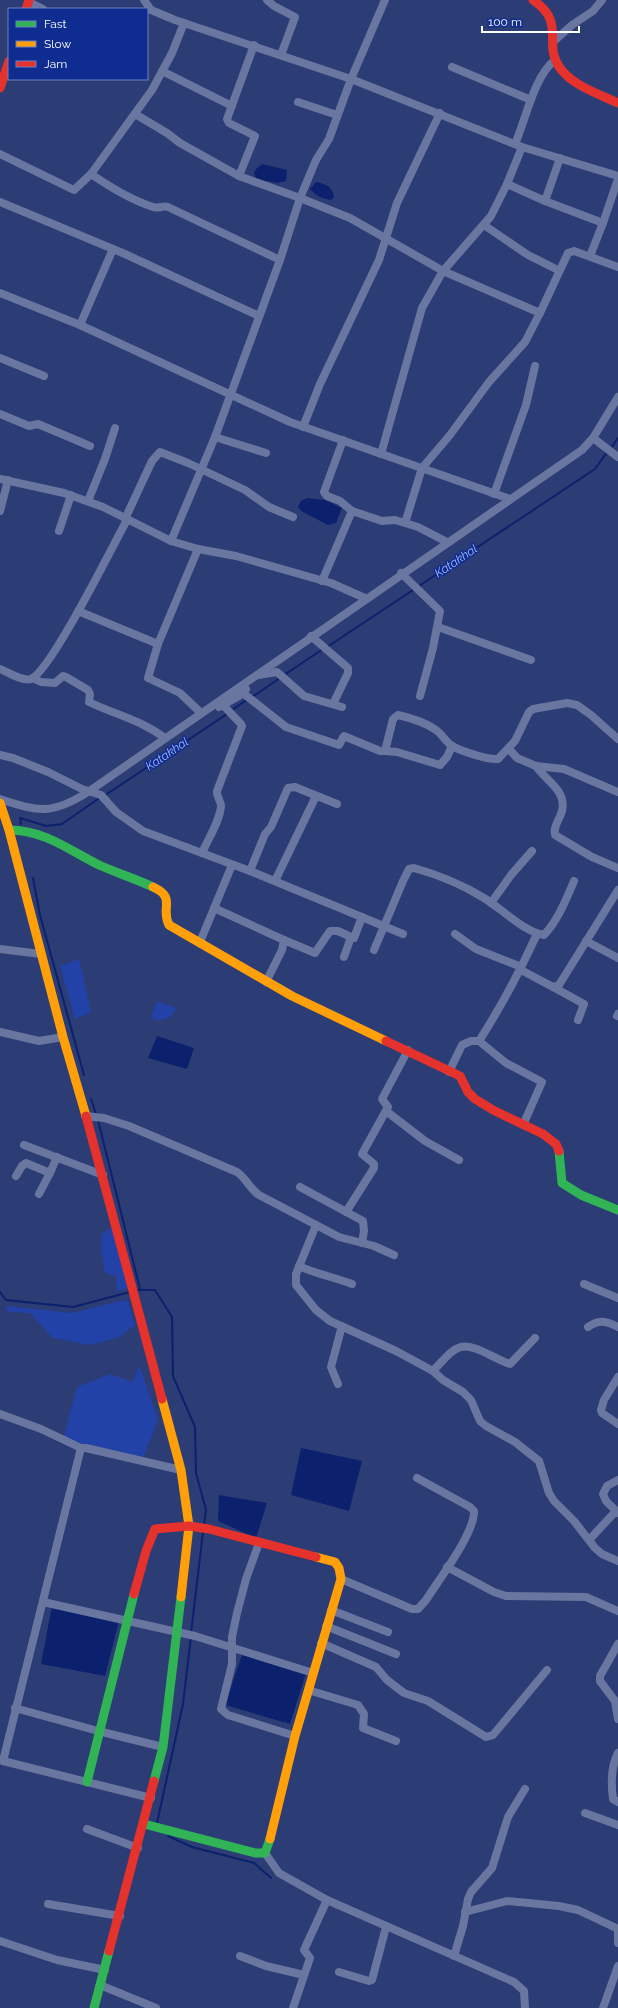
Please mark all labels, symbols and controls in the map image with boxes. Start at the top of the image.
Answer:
legend [8,8,148,80]
scale bar [482,8,579,34]
text: 100 m [488,15,522,29]
text: Fast [44,17,67,31]
text: Slow [44,37,71,51]
text: Jam [44,57,67,71]
water label: Katakhal [432,542,480,580]
water label: Katakhal [143,735,191,773]

